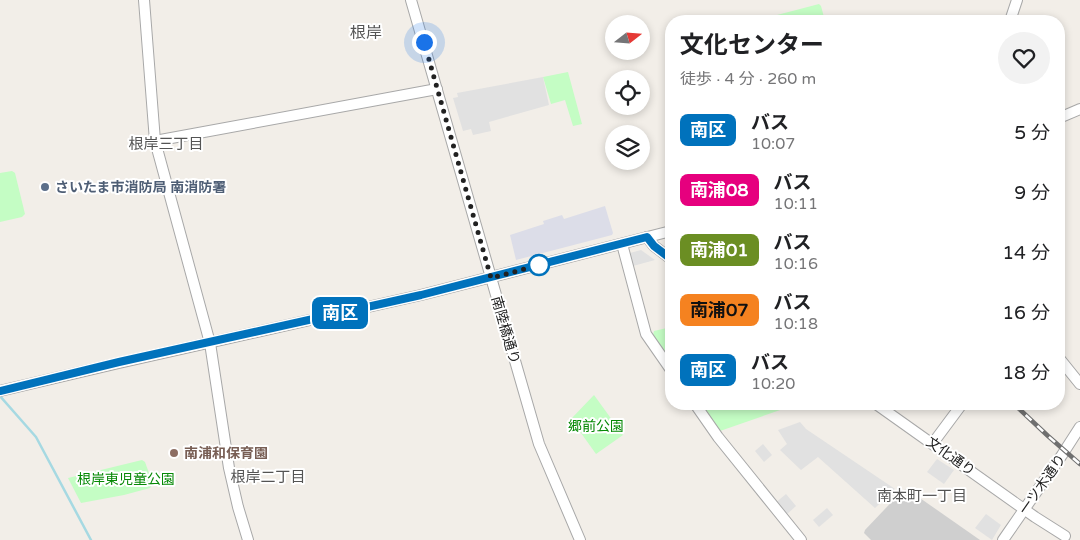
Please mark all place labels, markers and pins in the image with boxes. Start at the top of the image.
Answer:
place label: さいたま市消防局 南消防署 [55,179,226,196]
marker: さいたま市消防局 南消防署 [39,181,51,193]
unlabelled marker [528,254,550,276]
place label: 南浦和保育園 [184,445,268,462]
marker: 南浦和保育園 [168,447,180,459]

